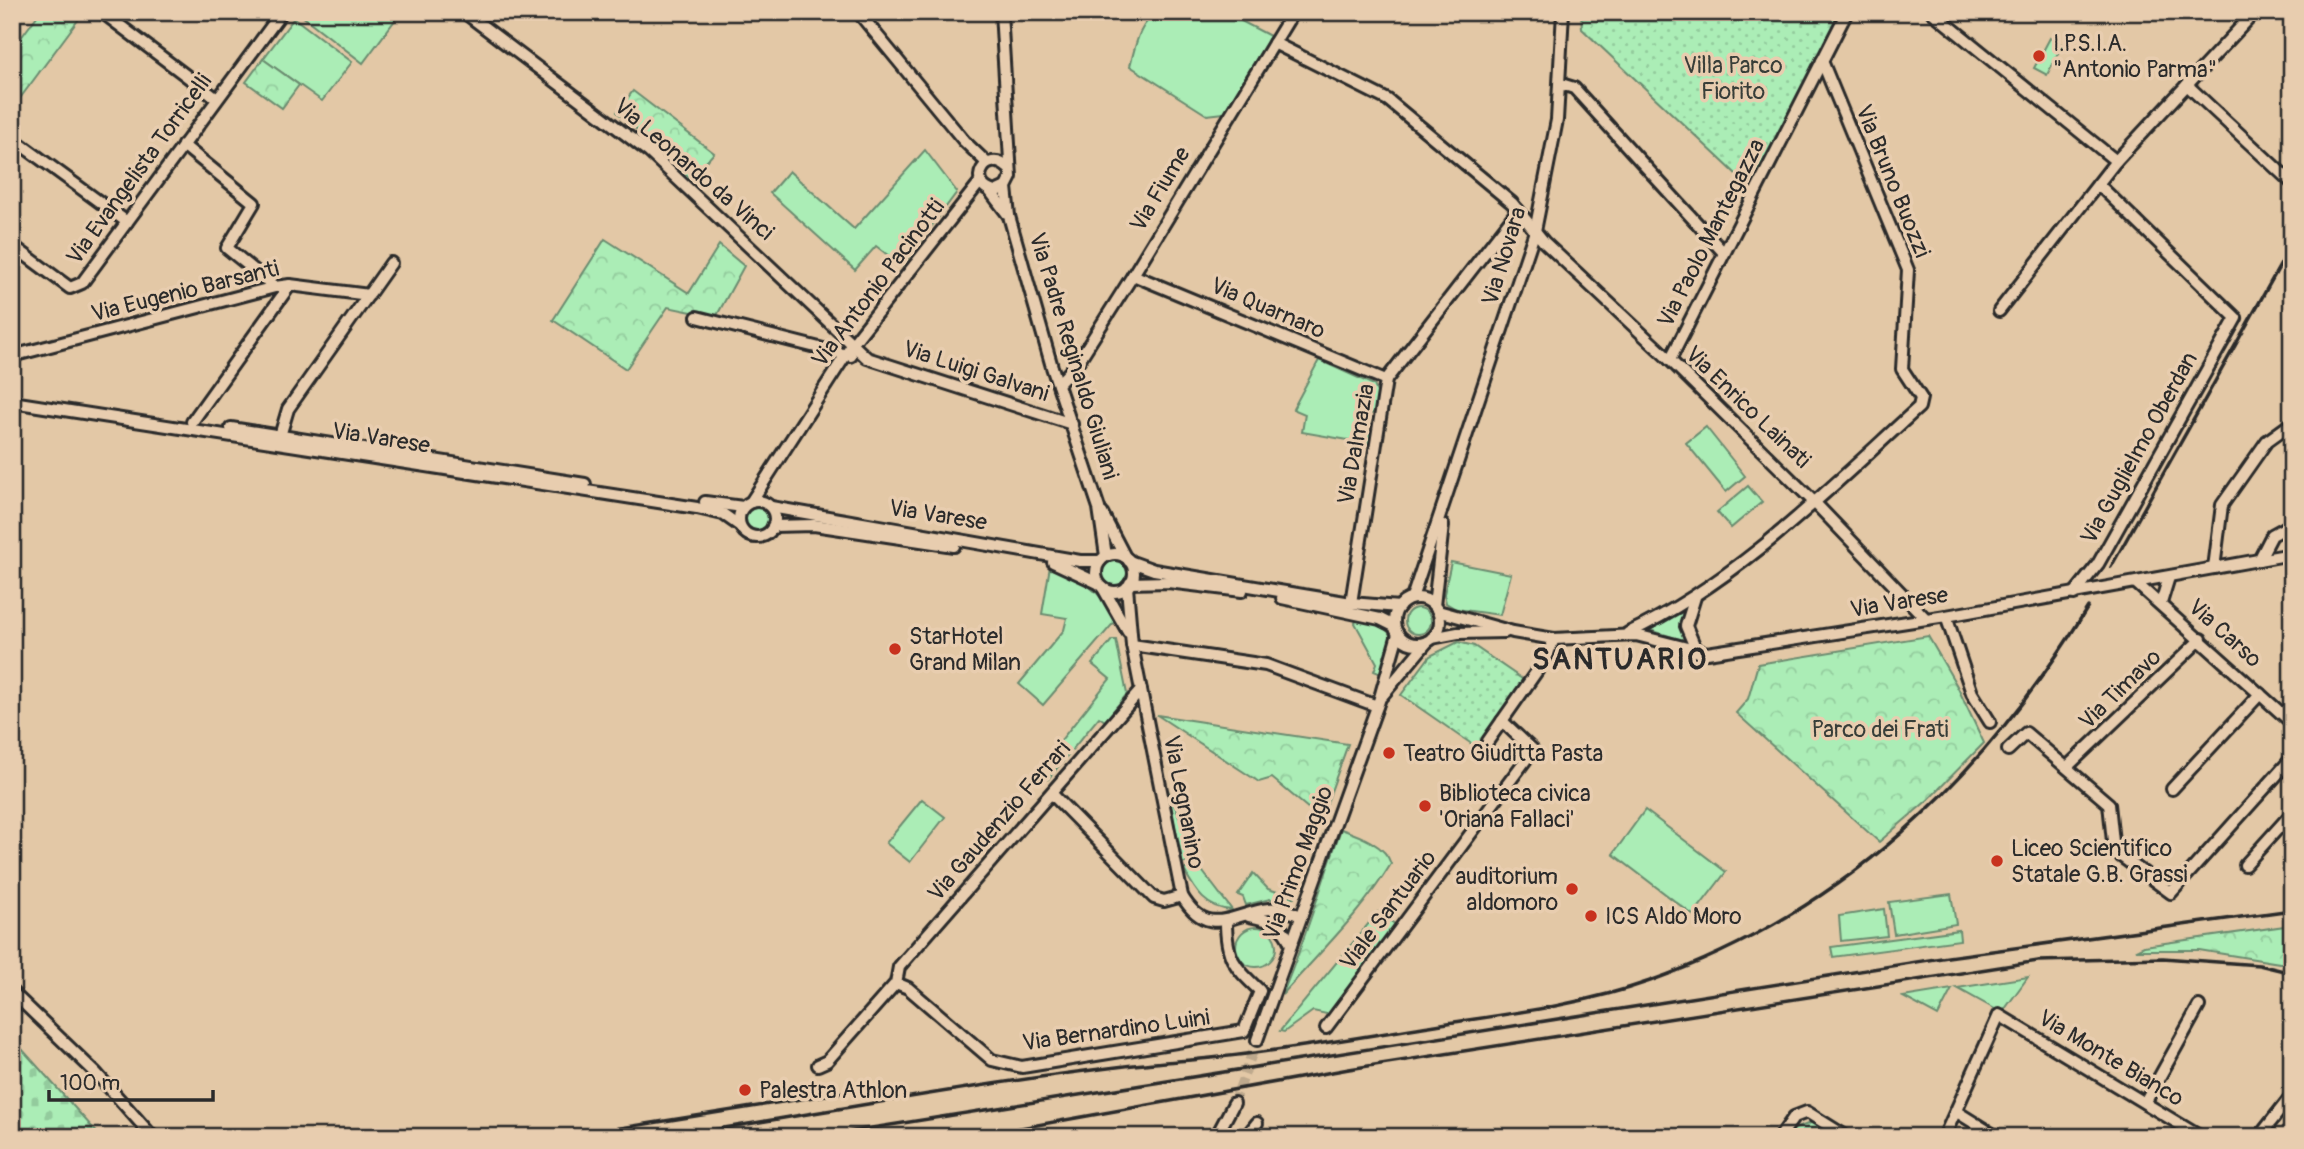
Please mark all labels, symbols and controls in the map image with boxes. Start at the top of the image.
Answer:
place label: I.P.S.I.A. "Antonio Parma" [2053,29,2217,84]
marker: I.P.S.I.A. "Antonio Parma" [2031,48,2047,64]
park label: Villa Parco Fiorito [1683,51,1783,106]
street label: Via Evangelista Torricelli [60,68,218,270]
street label: Via Leonardo da Vinci [608,91,780,247]
street label: Via Bruno Buozzi [1849,100,1937,262]
street label: Via Paolo Mantegazza [1651,134,1771,332]
street label: Via Fiume [1123,141,1197,237]
street label: Via Antonio Pacinotti [805,193,951,373]
street label: Via Novara [1475,203,1533,309]
street label: Via Padre Reginaldo Giuliani [1023,229,1125,483]
street label: Via Eugenio Barsanti [88,254,282,328]
street label: Via Quarnaro [1206,271,1330,345]
street label: Via Luigi Galvani [899,334,1053,408]
street label: Via Enrico Lainati [1679,340,1817,474]
street label: Via Guglielmo Oberdan [2074,347,2204,549]
street label: Via Dalmazia [1331,381,1381,507]
street label: Via Varese [330,416,433,460]
street label: Via Varese [887,493,990,537]
street label: Via Varese [1848,580,1951,624]
street label: Via Carso [2182,592,2268,674]
place label: StarHotel Grand Milan [909,622,1021,677]
marker: StarHotel Grand Milan [887,641,903,657]
district label: SANTUARIO [1532,641,1708,678]
street label: Via Timavo [2073,643,2167,735]
park label: Parco dei Frati [1811,715,1949,744]
street label: Via Legnanino [1157,733,1211,871]
street label: Via Gaudenzio Ferrari [921,735,1077,907]
place label: Teatro Giuditta Pasta [1403,739,1603,768]
marker: Teatro Giuditta Pasta [1381,745,1397,761]
place label: Biblioteca civica 'Oriana Fallaci' [1439,779,1591,834]
street label: Via Primo Maggio [1257,782,1339,944]
marker: Biblioteca civica 'Oriana Fallaci' [1417,798,1433,814]
place label: Liceo Scientifico Statale G.B. Grassi [2011,834,2188,889]
street label: Viale Santuario [1333,844,1443,976]
marker: Liceo Scientifico Statale G.B. Grassi [1989,853,2005,869]
place label: auditorium aldomoro [1456,862,1558,917]
marker: auditorium aldomoro [1564,881,1580,897]
place label: ICS Aldo Moro [1605,902,1742,931]
marker: ICS Aldo Moro [1583,908,1599,924]
street label: Via Bernardino Luini [1020,1002,1212,1058]
street label: Via Monte Bianco [2033,1003,2189,1113]
scale bar [49,1058,214,1102]
text: 100 m [60,1070,120,1097]
place label: Palestra Athlon [759,1076,907,1105]
marker: Palestra Athlon [737,1082,753,1098]

